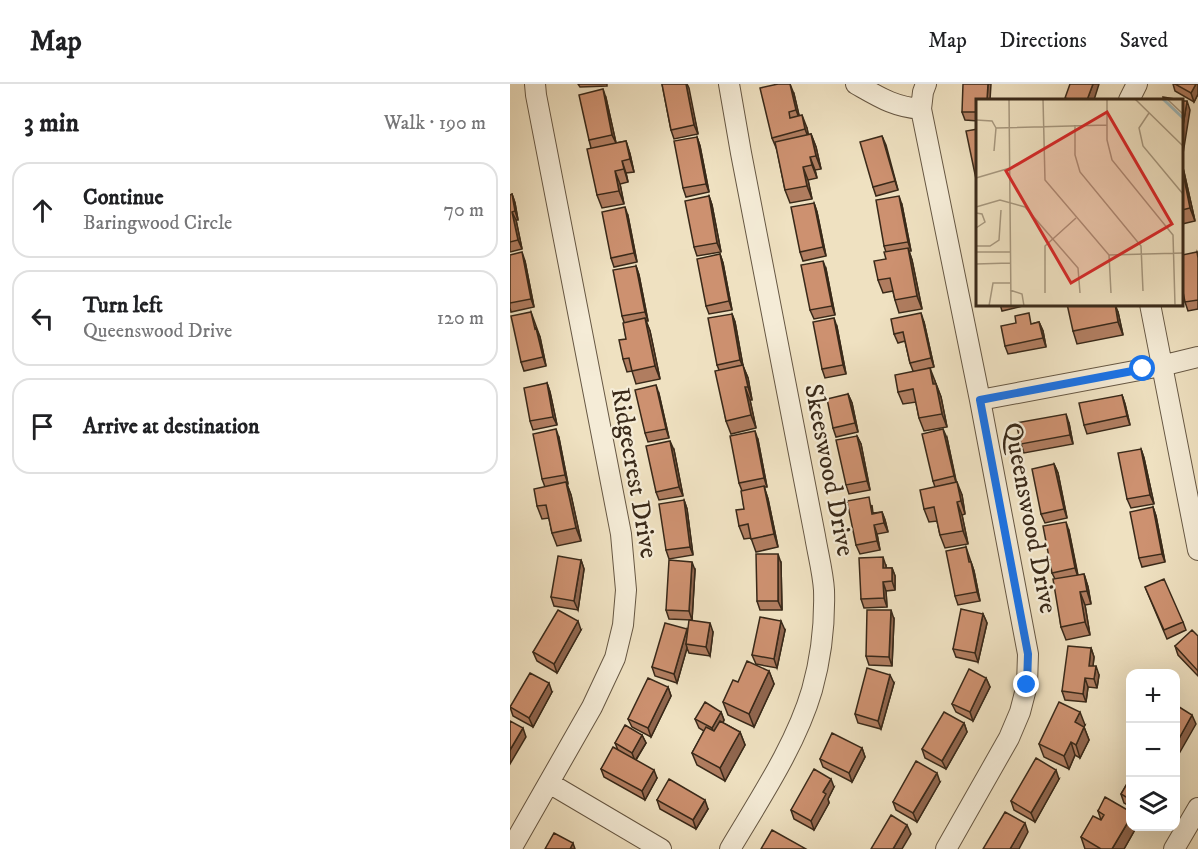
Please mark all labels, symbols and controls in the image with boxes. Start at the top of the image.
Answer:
text: Map [30,24,82,59]
text: Map [928,28,967,54]
text: Directions [1000,28,1087,54]
text: Saved [1120,28,1168,54]
inset map [976,99,1183,306]
text: 3 min [24,107,79,140]
text: Walk · 190 m [384,111,486,136]
text: Continue [83,184,164,211]
icon: ahead [26,194,59,227]
text: 70 m [443,198,484,223]
text: Baringwood Circle [83,211,232,236]
text: Turn left [83,292,163,319]
icon: left [26,302,59,335]
text: 120 m [437,306,484,331]
text: Queenswood Drive [83,319,232,344]
route start [1129,355,1155,381]
street label: Skeeswood Drive [796,381,862,559]
street label: Ridgecrest Drive [603,385,665,561]
icon: arrive [26,410,59,443]
text: Arrive at destination [83,413,260,440]
street label: Queenswood Drive [995,420,1065,616]
map controls [1126,669,1180,831]
button: + [1126,669,1180,723]
route end [1013,671,1039,697]
button: − [1126,723,1180,777]
button: layers [1126,777,1180,831]

